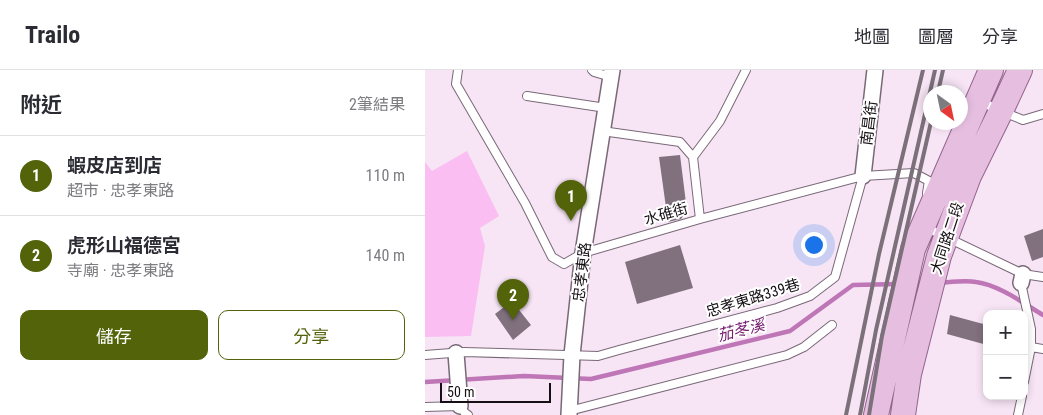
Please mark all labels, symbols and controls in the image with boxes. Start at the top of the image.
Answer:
text: Trailo [25,21,80,49]
text: 地圖 [854,26,890,47]
text: 圖層 [918,26,954,47]
text: 分享 [982,26,1018,47]
north arrow [923,85,968,130]
text: 附近 [20,93,62,117]
text: 2筆結果 [349,95,405,114]
street label: 南昌街 [857,100,881,146]
text: 蝦皮店到店 [67,154,162,177]
text: 1 [32,166,40,185]
text: 110 m [366,166,405,185]
pin: 1 [555,180,587,221]
text: 超市 · 忠孝東路 [67,181,174,200]
street label: 水碓街 [642,199,690,229]
street label: 大同路二段 [927,200,967,276]
your location [801,232,827,258]
text: 虎形山福德宮 [67,234,181,257]
street label: 忠孝東路 [569,241,595,303]
text: 2 [32,246,40,265]
text: 140 m [366,246,405,265]
text: 寺廟 · 忠孝東路 [67,261,174,280]
street label: 忠孝東路339巷 [704,275,802,321]
pin: 2 [497,279,529,320]
button: 儲存 [20,310,208,360]
button: 分享 [218,310,405,360]
map controls [983,310,1028,400]
button: + [983,310,1028,355]
water label: 茄苳溪 [715,314,769,345]
button: − [983,355,1028,400]
scale bar [440,380,551,403]
text: 50 m [447,384,475,400]

